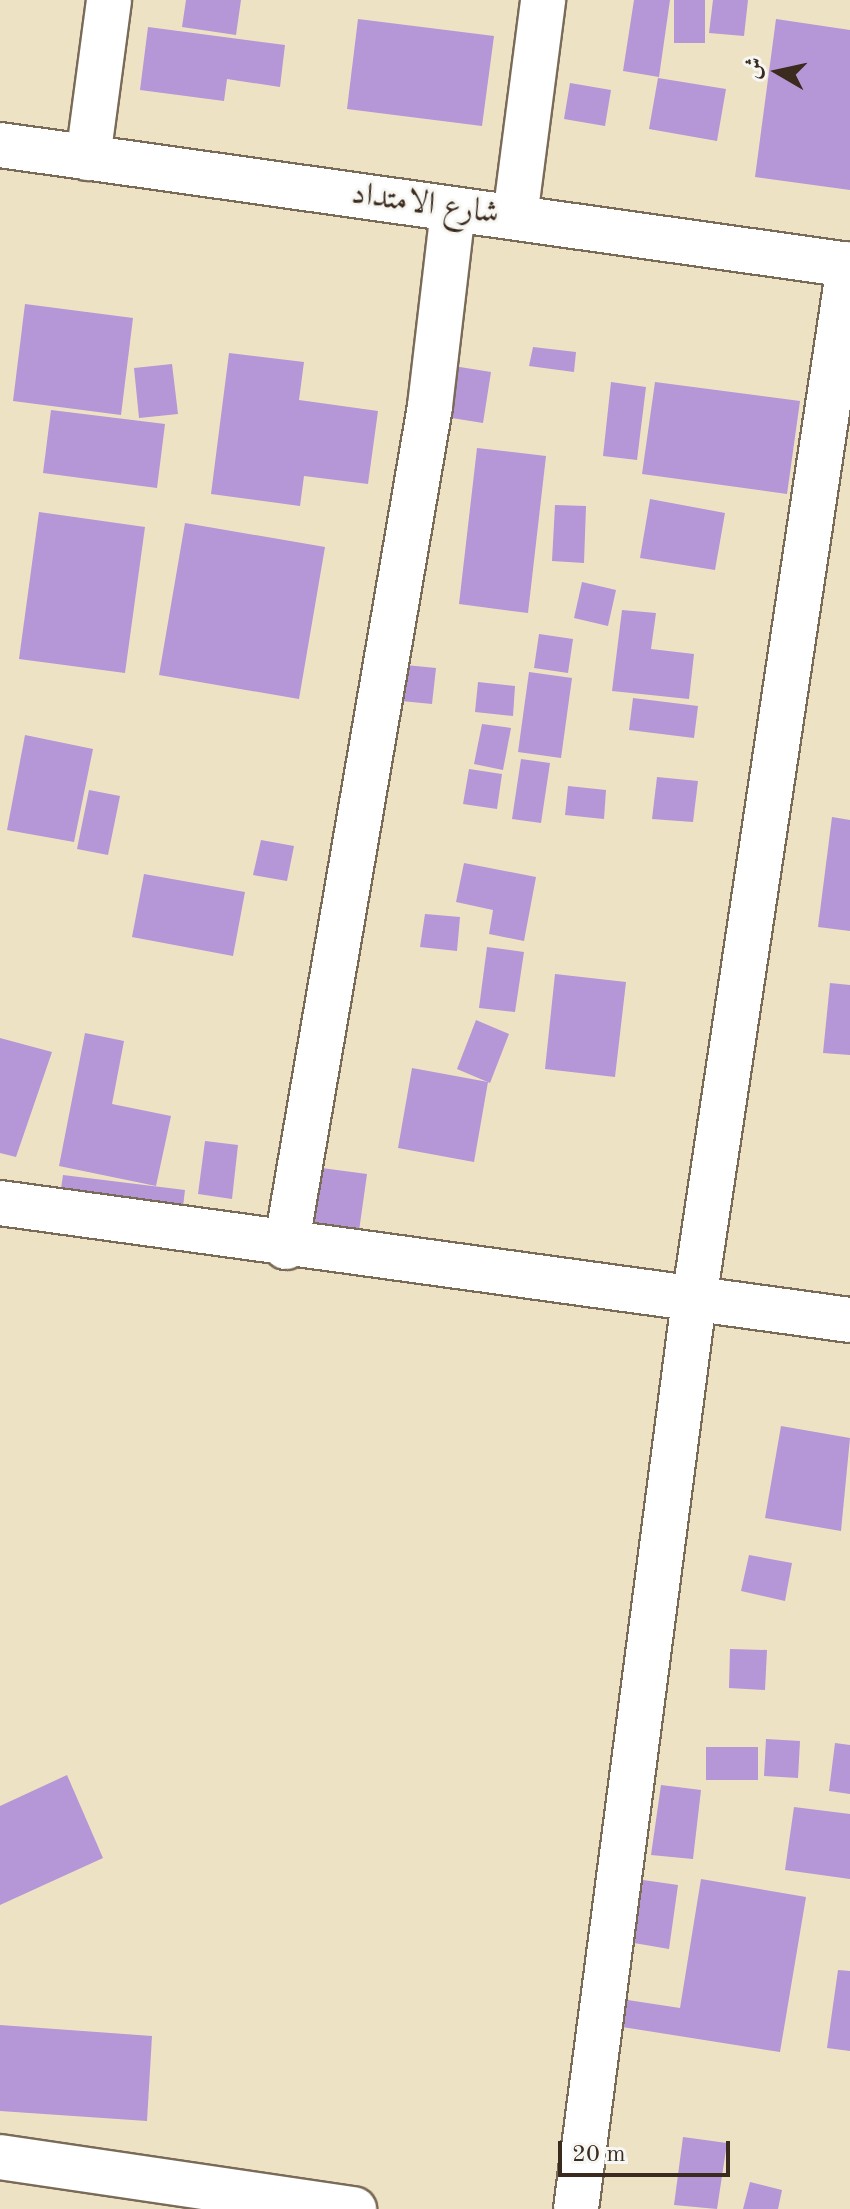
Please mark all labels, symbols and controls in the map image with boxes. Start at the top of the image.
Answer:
north arrow [738,32,818,112]
text: ش [742,56,767,81]
street label: شارع الامتداد [349,176,501,234]
scale bar [562,2125,734,2175]
text: 20 m [572,2143,626,2167]

